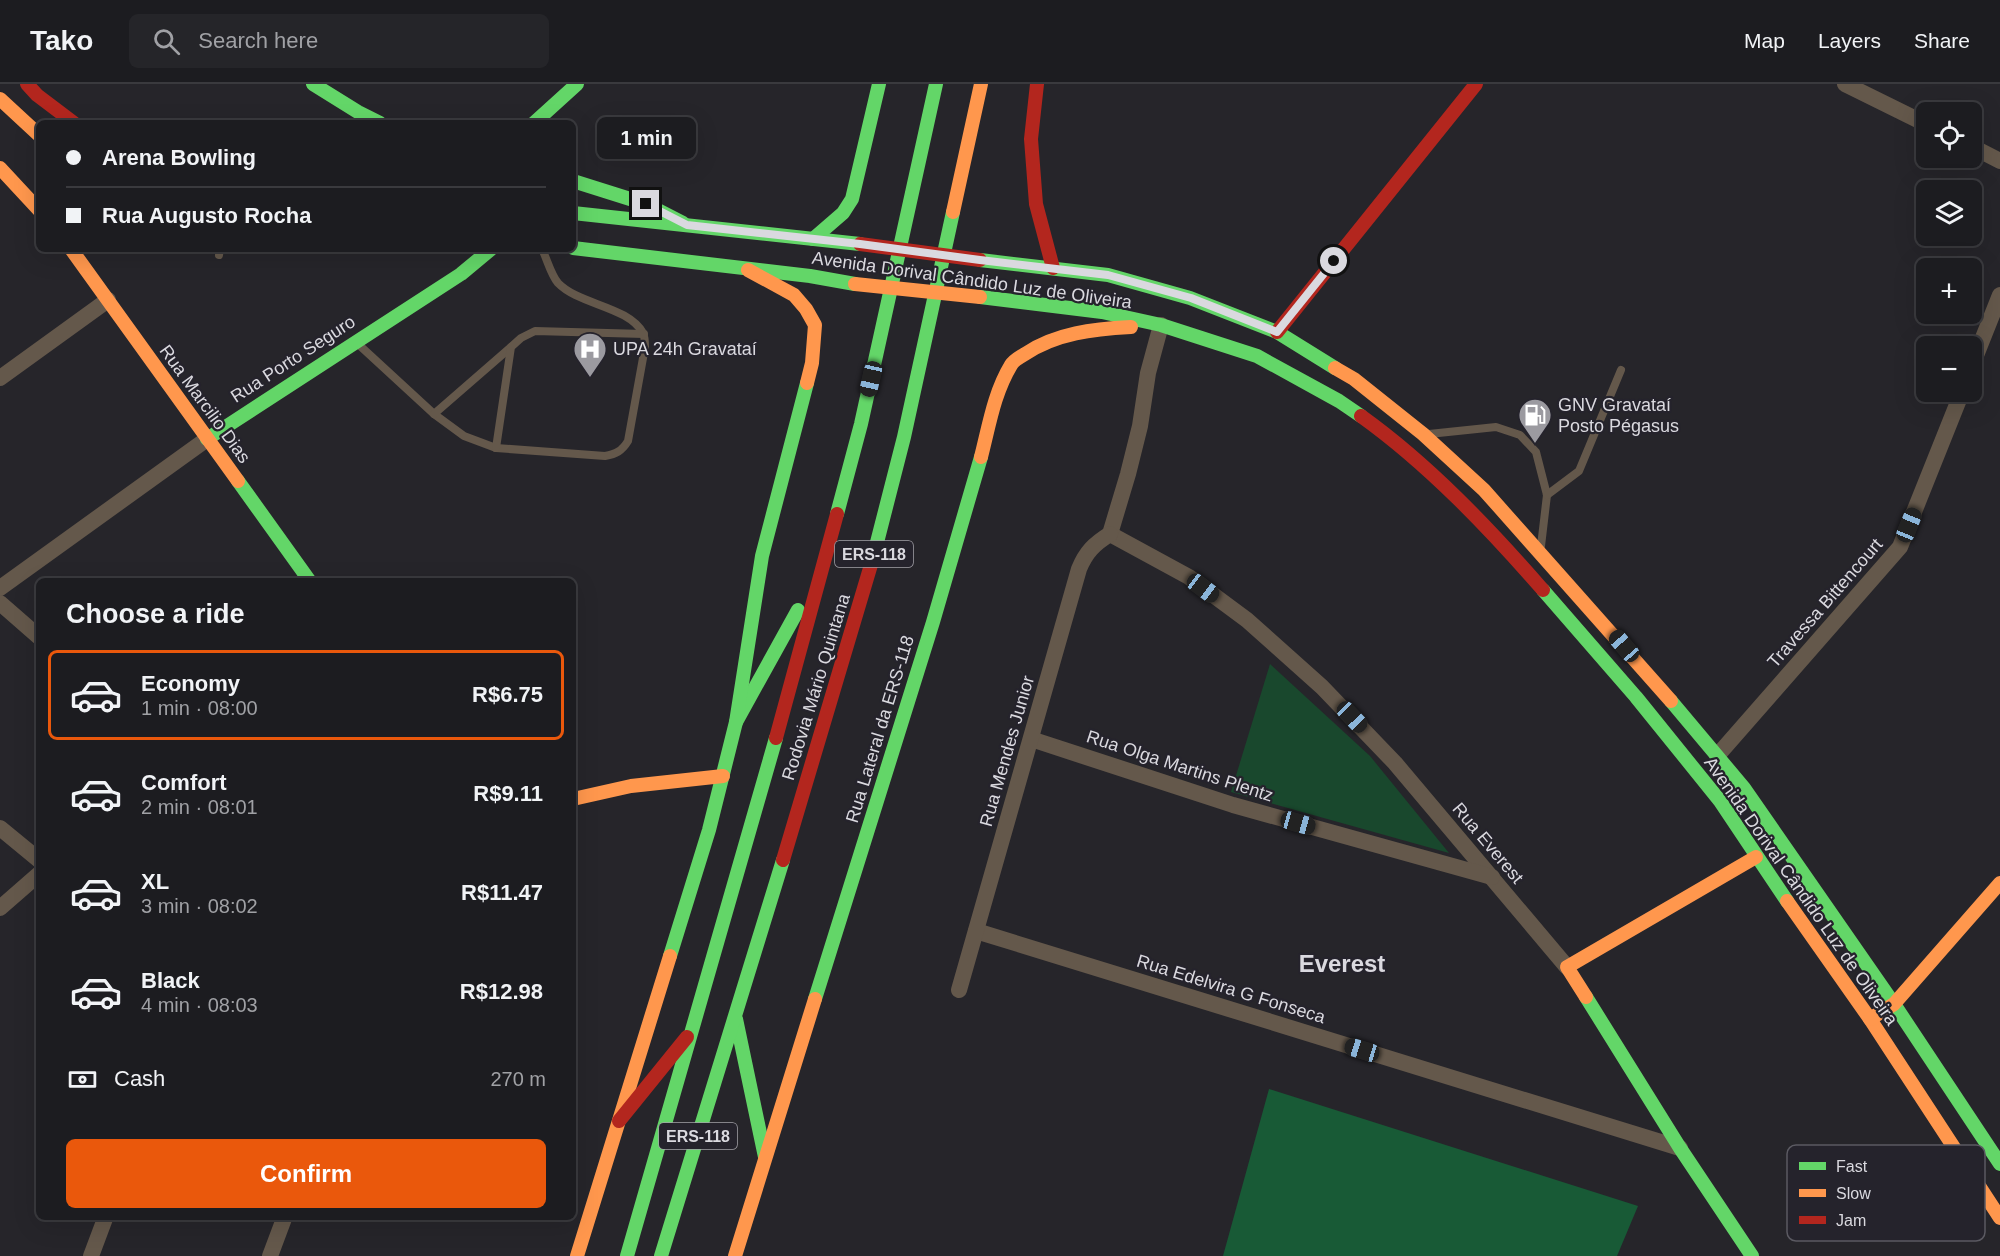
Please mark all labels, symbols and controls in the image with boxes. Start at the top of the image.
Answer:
search box [129,14,549,68]
text: Tako [30,25,93,56]
icon: search [150,25,183,58]
text: Search here [198,28,318,53]
text: Map [1744,29,1785,52]
text: Layers [1818,29,1881,52]
text: Share [1914,29,1970,52]
map controls [1916,102,1982,402]
button: locate [1916,102,1982,168]
callout: 1 min [596,117,696,159]
text: 1 min [620,127,673,149]
text: Arena Bowling [102,145,256,170]
button: layers [1916,180,1982,246]
route end [632,190,659,217]
text: Rua Augusto Rocha [102,203,311,228]
route start [1320,247,1347,274]
street label: Avenida Dorival Cândido Luz de Oliveira [811,248,1134,313]
button: + [1916,258,1982,324]
street label: Rua Porto Seguro [227,311,359,407]
hospital icon: UPA 24h Gravataí [572,331,608,378]
button: − [1916,336,1982,402]
place label: UPA 24h Gravataí [613,339,757,359]
street label: Rua Marcilio Dias [155,341,255,467]
car [858,359,884,399]
place label: GNV Gravataí Posto Pégasus [1558,395,1679,436]
fuel station icon: GNV Gravataí Posto Pégasus [1517,397,1553,444]
car [1894,505,1924,545]
street label: Travessa Bittencourt [1764,534,1886,672]
road number: ERS-118 [835,541,913,567]
car [1183,570,1223,606]
street label: Rodovia Mário Quintana [778,590,854,783]
text: Choose a ride [66,599,245,629]
car [1605,627,1643,665]
street label: Rua Lateral da ERS-118 [842,633,918,825]
icon: car [69,668,123,722]
text: Economy [141,671,240,696]
street label: Rua Mendes Junior [976,673,1038,829]
text: R$6.75 [472,682,543,707]
text: 1 min · 08:00 [141,697,258,719]
car [1333,698,1371,736]
street label: Rua Olga Martins Plentz [1084,726,1276,806]
street label: Avenida Dorival Cândido Luz de Oliveira [1700,753,1902,1030]
icon: car [69,767,123,821]
text: Comfort [141,770,227,795]
text: R$9.11 [473,781,543,806]
text: 2 min · 08:01 [141,796,258,818]
street label: Rua Everest [1449,799,1527,887]
car [1278,809,1318,837]
icon: car [69,866,123,920]
text: XL [141,869,169,894]
text: R$11.47 [461,880,543,905]
text: 3 min · 08:02 [141,895,258,917]
district label: Everest [1299,950,1385,977]
street label: Rua Edelvira G Fonseca [1134,951,1329,1028]
icon: car [69,965,123,1019]
text: Black [141,968,200,993]
text: R$12.98 [460,979,543,1004]
text: 4 min · 08:03 [141,994,258,1016]
car [1342,1036,1382,1064]
icon: cash [66,1063,99,1096]
text: Cash [114,1066,165,1091]
text: 270 m [490,1068,546,1090]
road number: ERS-118 [659,1123,737,1149]
button: Confirm [66,1139,546,1208]
legend [1787,1145,1985,1241]
text: Fast [1836,1158,1868,1175]
text: Slow [1836,1185,1871,1202]
text: Jam [1836,1212,1866,1229]

